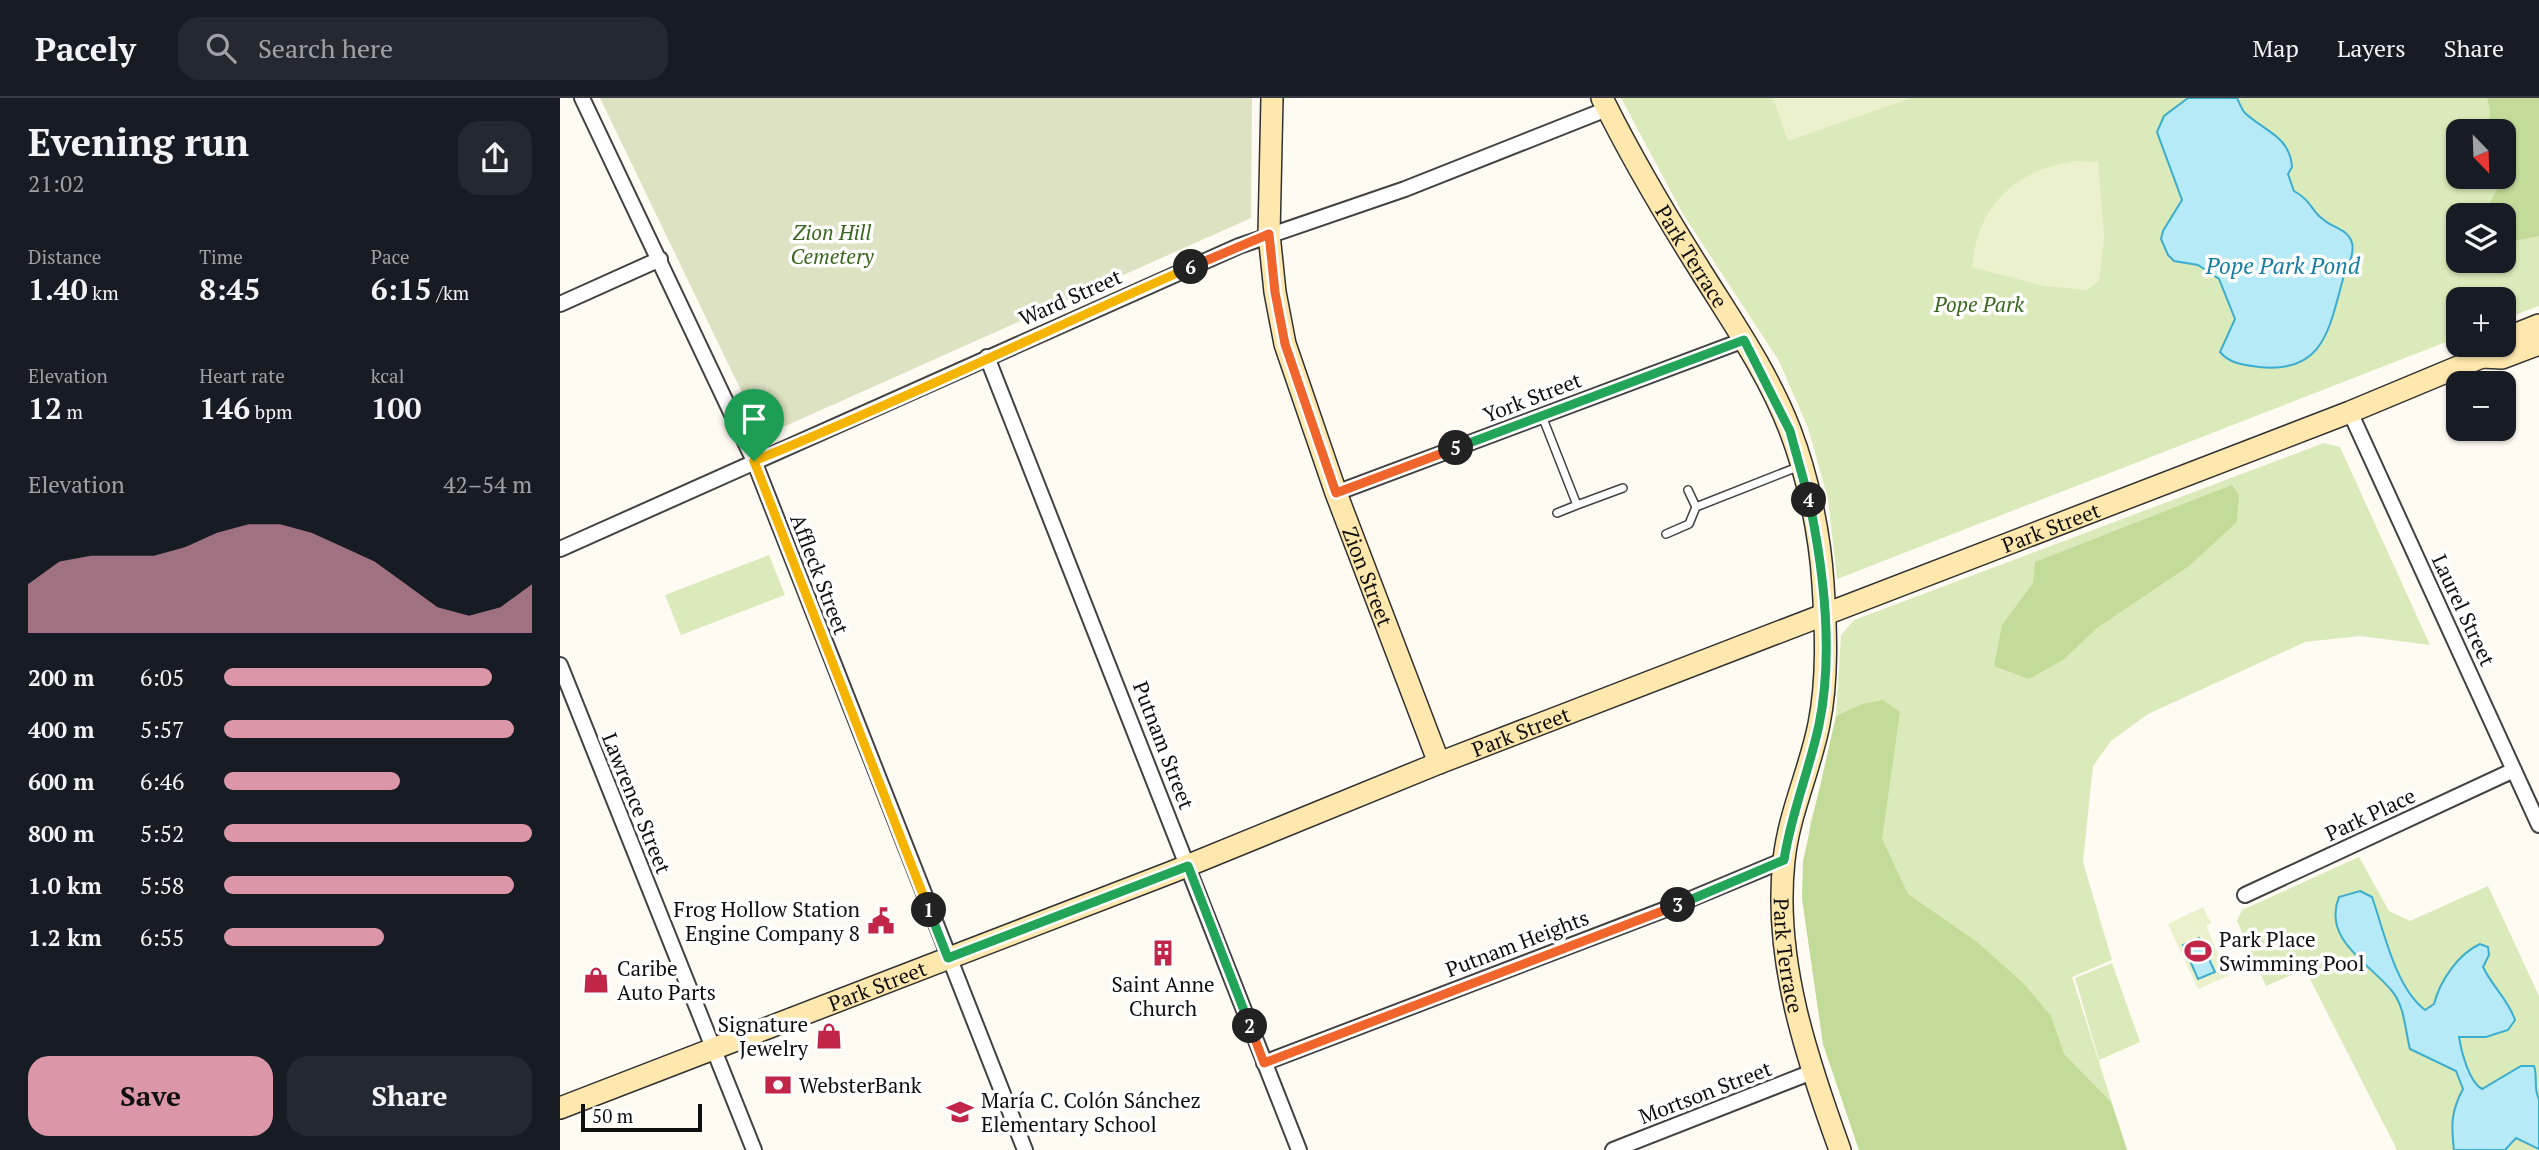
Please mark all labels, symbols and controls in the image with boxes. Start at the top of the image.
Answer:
search box [178,17,668,80]
text: Pacely [35,27,136,70]
icon: search [202,29,240,67]
text: Search here [258,31,393,65]
text: Map [2252,32,2299,64]
text: Layers [2337,32,2406,64]
text: Share [2444,32,2504,64]
text: Evening run [28,117,249,167]
north arrow [2446,119,2516,189]
map controls [2446,119,2516,441]
button: share [458,121,532,195]
text: 21:02 [28,168,85,199]
street label: Park Terrace [1649,200,1734,313]
button: layers [2446,203,2516,273]
park label: Zion Hill Cemetery [790,218,874,270]
text: Distance [28,244,101,269]
text: Time [199,244,243,269]
text: Pace [371,244,410,269]
pin: 6 [1174,250,1208,284]
water label: Pope Park Pond [2205,250,2361,281]
text: 6 [1185,254,1196,279]
street label: Ward Street [1014,262,1126,332]
text: 1.40 [28,269,88,309]
text: 8:45 [199,269,260,309]
text: 6:15 [371,269,432,309]
text: km [88,280,119,305]
text: /km [432,280,469,305]
button: + [2446,287,2516,357]
park label: Pope Park [1933,290,2025,318]
text: Elevation [28,363,108,388]
text: Heart rate [199,363,285,388]
text: kcal [371,363,404,388]
street label: York Street [1479,365,1585,429]
button: − [2446,371,2516,441]
text: 12 [28,388,62,428]
text: 146 [199,388,250,428]
text: 100 [371,388,422,428]
pin [724,389,784,461]
text: m [62,399,83,424]
text: bpm [250,399,292,424]
icon: arrive [735,400,773,438]
pin: 5 [1438,430,1474,466]
text: 5 [1450,435,1461,460]
text: Elevation [28,469,125,500]
text: 42–54 m [443,469,532,500]
pin: 4 [1792,482,1826,518]
text: 4 [1803,487,1814,512]
street label: Park Street [1998,496,2104,559]
street label: Affleck Street [784,510,856,638]
street label: Zion Street [1336,523,1400,630]
street label: Laurel Street [2426,550,2502,671]
text: 200 m [28,662,94,693]
text: 6:05 [140,662,184,693]
street label: Putnam Street [1127,677,1201,813]
street label: Park Street [1468,700,1574,763]
text: 400 m [28,714,94,745]
text: 5:57 [140,714,184,745]
street label: Lawrence Street [596,728,678,878]
text: 600 m [28,766,94,797]
text: 6:46 [140,766,184,797]
street label: Park Place [2320,781,2420,847]
text: 800 m [28,818,94,849]
text: 5:52 [140,818,184,849]
text: 1.0 km [28,870,102,901]
text: 5:58 [140,870,184,901]
pin: 3 [1660,888,1696,922]
pin: 1 [912,892,946,928]
text: 3 [1672,892,1683,917]
place label: Frog Hollow Station Engine Company 8 [674,895,861,947]
text: 1 [923,897,934,922]
street label: Park Terrace [1768,898,1810,1016]
street label: Putnam Heights [1441,903,1593,983]
public building icon: Frog Hollow Station Engine Company 8 [866,906,896,936]
text: 1.2 km [28,922,102,953]
text: 6:55 [140,922,184,953]
place label: Park Place Swimming Pool [2219,925,2365,977]
sports icon: Park Place Swimming Pool [2183,936,2213,966]
building icon: Saint Anne Church [1148,938,1178,968]
place label: Caribe Auto Parts [617,954,716,1006]
street label: Park Street [824,954,931,1017]
shop icon: Caribe Auto Parts [581,965,611,995]
place label: Saint Anne Church [1111,970,1215,1022]
pin: 2 [1232,1009,1268,1044]
place label: Signature Jewelry [718,1010,808,1062]
text: 2 [1244,1013,1255,1038]
shop icon: Signature Jewelry [814,1021,844,1051]
street label: Mortson Street [1635,1054,1776,1130]
button: Save [28,1056,273,1136]
button: Share [287,1056,532,1136]
bank icon: WebsterBank [763,1070,793,1100]
place label: WebsterBank [799,1071,922,1099]
place label: María C. Colón Sánchez Elementary School [981,1086,1201,1138]
school or university icon: María C. Colón Sánchez Elementary School [945,1097,975,1127]
scale bar [581,1101,702,1133]
text: 50 m [592,1103,633,1128]

